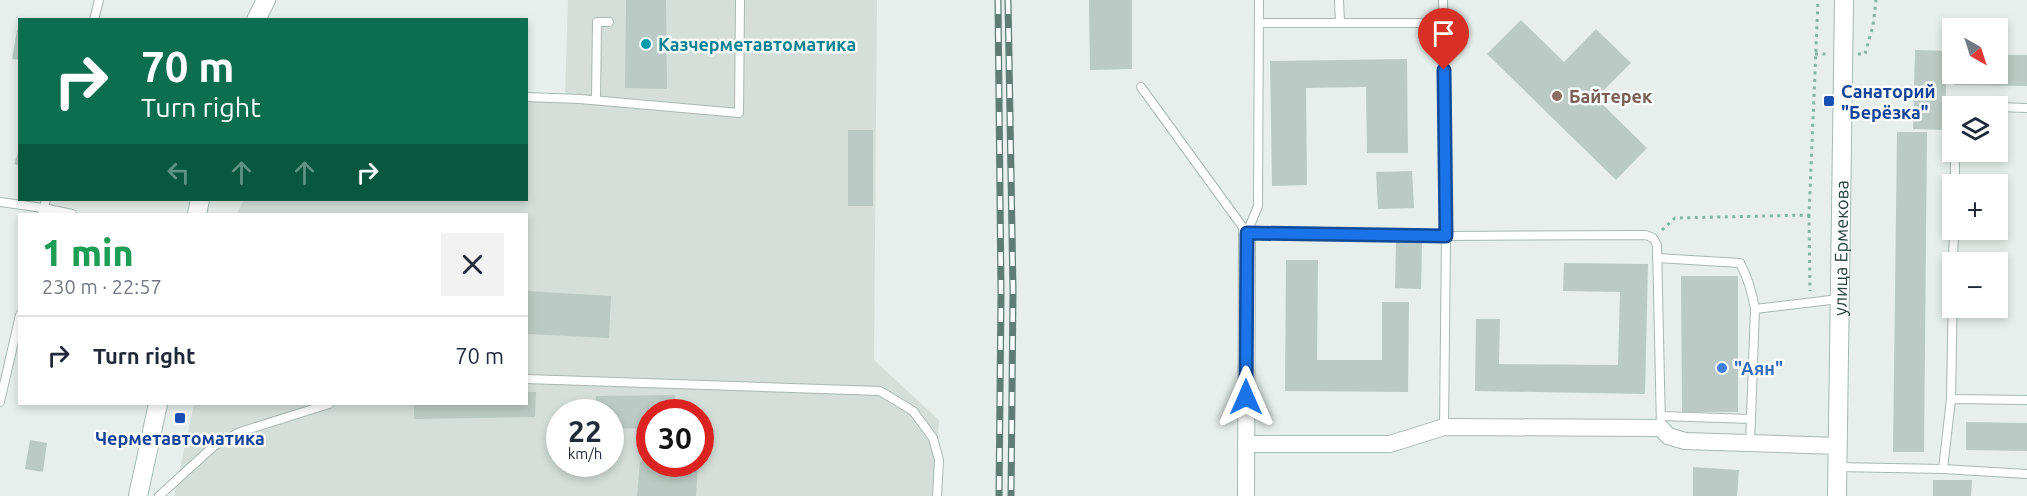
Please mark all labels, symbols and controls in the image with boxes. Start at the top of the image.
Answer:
pin [1418,8,1469,70]
icon: arrive [1427,17,1460,50]
north arrow [1942,18,2008,84]
map controls [1942,18,2008,318]
place label: Казчерметавтоматика [658,34,856,54]
marker: Казчерметавтоматика [639,37,653,51]
icon: right [42,42,120,120]
text: 70 m [141,43,235,90]
place label: Санаторий "Берёзка" [1841,81,1936,122]
place label: Байтерек [1569,86,1653,106]
marker: Байтерек [1550,89,1564,103]
text: Turn right [141,92,261,122]
marker: Санаторий "Берёзка" [1822,94,1836,108]
button: layers [1942,96,2008,162]
icon: left [162,156,195,189]
icon: ahead [225,156,258,189]
icon: ahead [288,156,321,189]
icon: right [351,156,384,189]
button: + [1942,174,2008,240]
street label: улица Ермекова [1830,180,1851,316]
text: 1 min [42,232,134,273]
button: close [441,233,504,296]
button: − [1942,252,2008,318]
text: 230 m · 22:57 [42,275,162,298]
icon: right [42,339,75,372]
text: Turn right [93,343,195,368]
text: 70 m [455,343,504,368]
place label: "Аян" [1734,358,1783,378]
marker: "Аян" [1715,361,1729,375]
position arrow [1214,365,1278,429]
speed limit sign: 30 [636,399,714,477]
marker: Черметавтоматика [173,411,187,425]
text: 22 [568,414,602,448]
place label: Черметавтоматика [95,428,265,448]
text: km/h [568,445,602,462]

